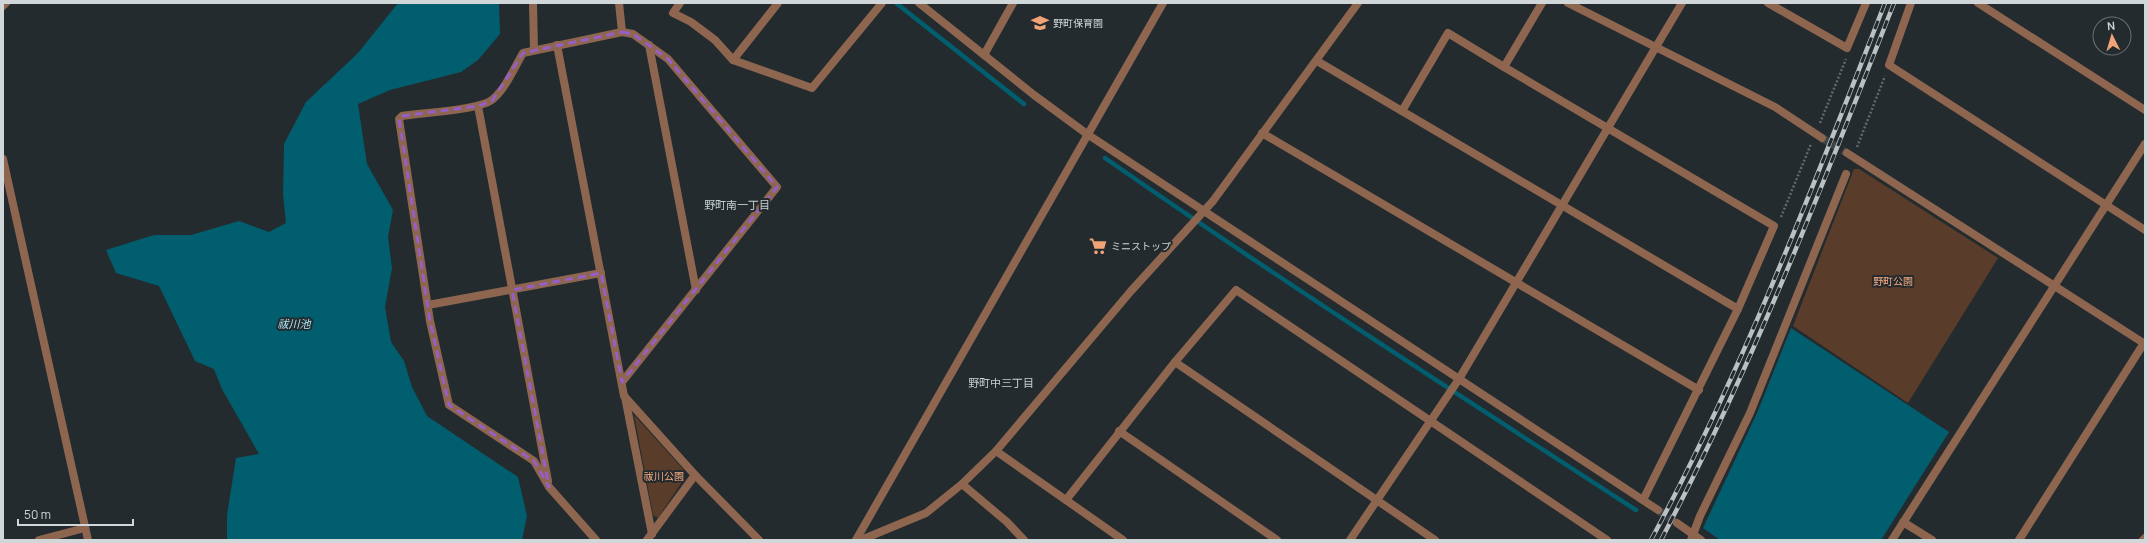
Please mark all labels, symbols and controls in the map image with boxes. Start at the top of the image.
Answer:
school or university icon: 野町保育園 [1030,13,1050,33]
place label: 野町保育園 [1053,16,1103,30]
north arrow [2092,16,2132,56]
text: N [2106,18,2116,33]
district label: 野町南一丁目 [704,197,770,212]
supermarket icon: ミニストップ [1088,236,1108,256]
place label: ミニストップ [1111,239,1171,253]
park label: 野町公園 [1873,274,1913,288]
water label: 祓川池 [278,316,311,331]
district label: 野町中三丁目 [968,375,1034,390]
park label: 祓川公園 [644,469,684,483]
scale bar [18,501,133,527]
text: 50 m [24,506,51,523]

